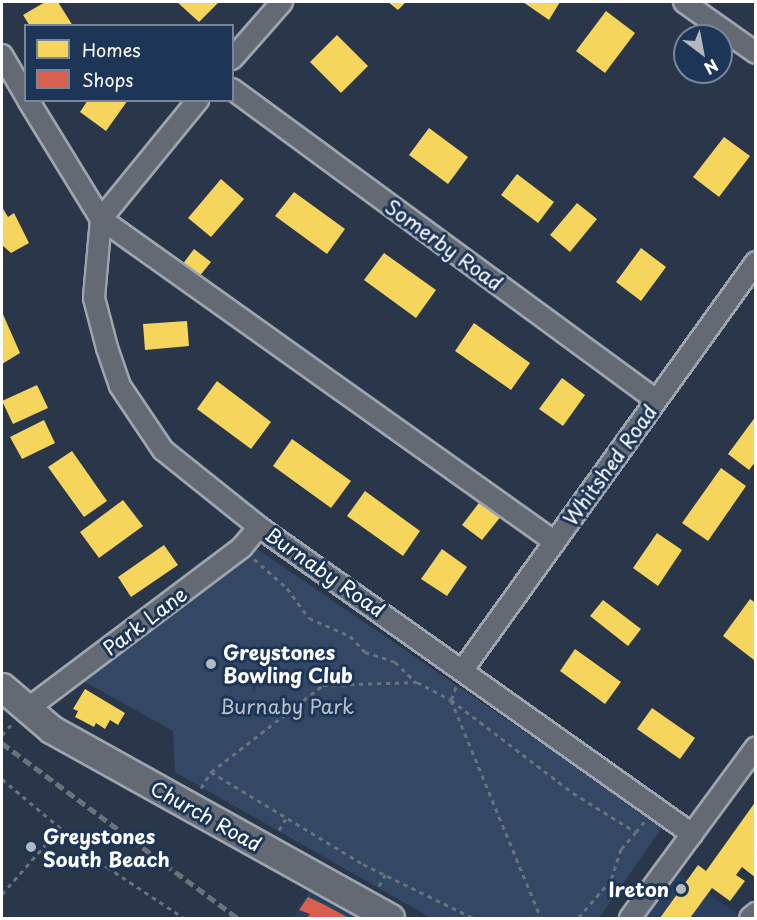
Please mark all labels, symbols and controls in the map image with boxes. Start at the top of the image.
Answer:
legend [24,24,234,102]
north arrow [673,24,733,84]
text: Homes [82,36,140,63]
text: N [700,54,723,81]
text: Shops [82,66,133,93]
street label: Somerby Road [380,194,508,296]
street label: Whitshed Road [558,400,662,530]
street label: Burnaby Road [261,522,389,622]
street label: Park Lane [99,582,191,660]
place label: Greystones Bowling Club [223,640,354,687]
marker: Greystones Bowling Club [204,657,218,671]
park label: Burnaby Park [220,694,354,718]
street label: Church Road [146,776,266,856]
place label: Greystones South Beach [43,824,170,871]
marker: Greystones South Beach [24,840,38,854]
place label: Ireton [609,877,669,901]
marker: Ireton [674,882,688,896]

